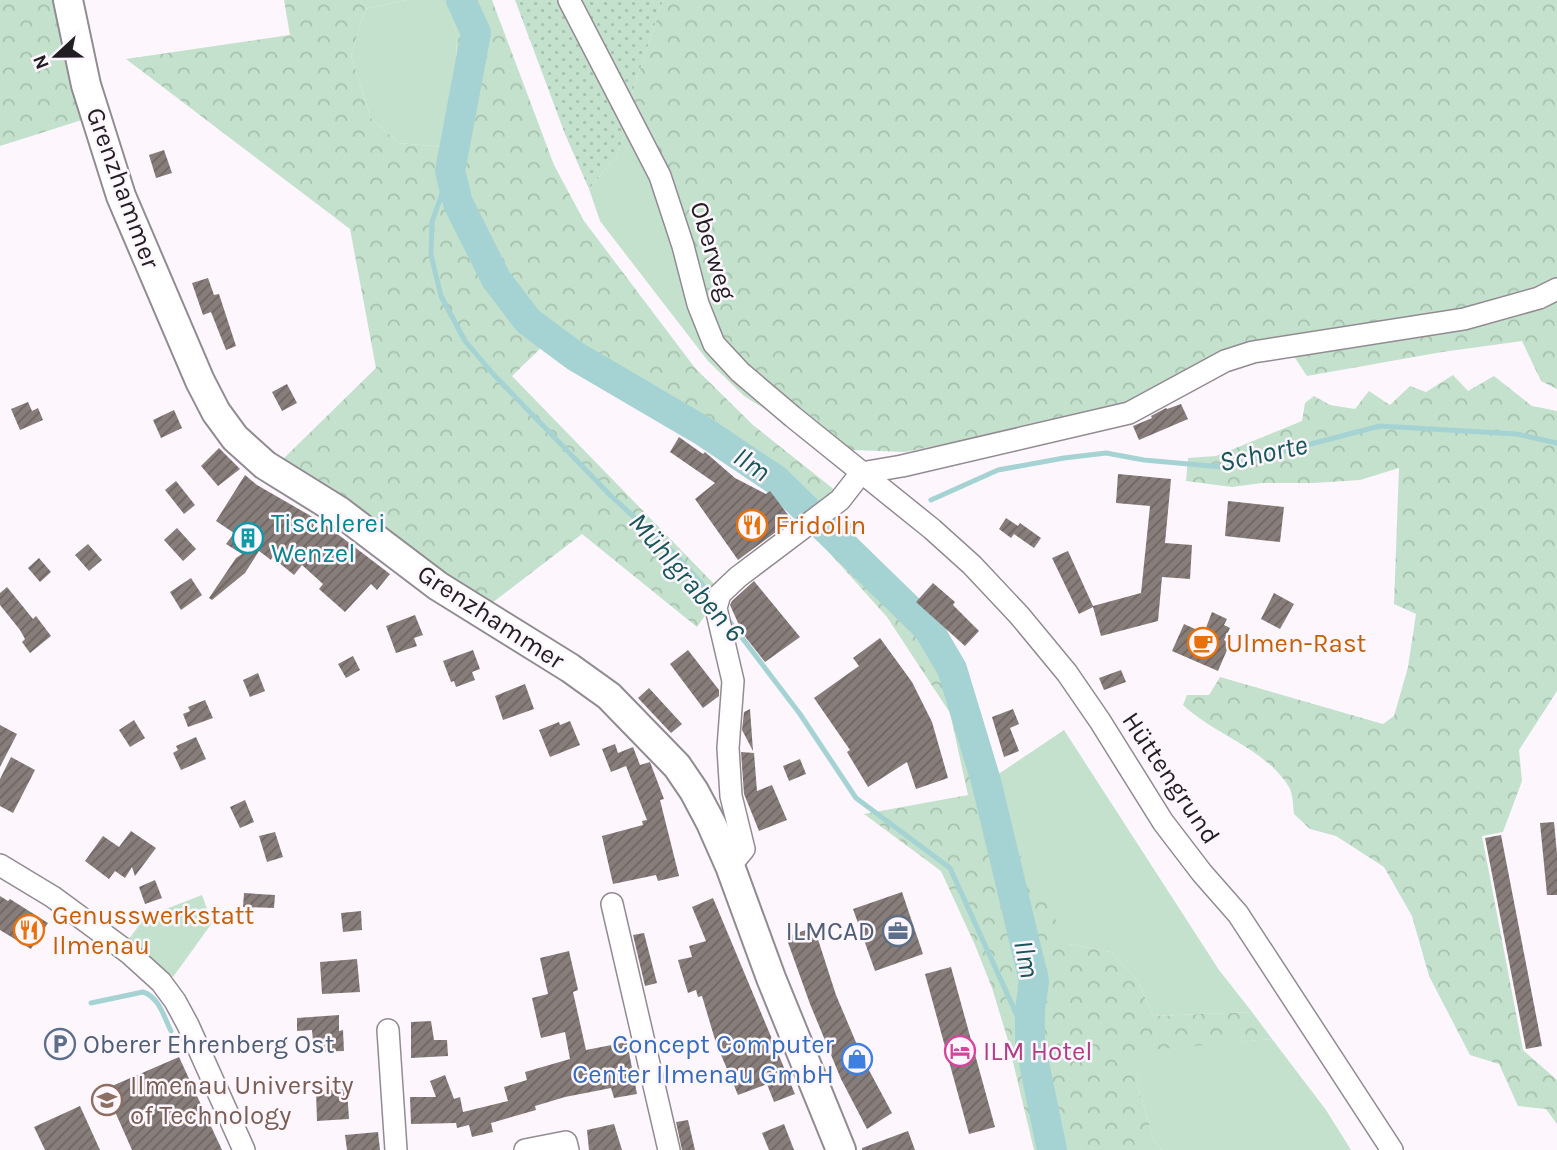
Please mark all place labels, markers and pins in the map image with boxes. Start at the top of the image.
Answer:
place label: Tischlerei Wenzel [271,508,386,569]
restaurant icon: Fridolin [735,508,769,542]
place label: Fridolin [775,510,866,541]
building icon: Tischlerei Wenzel [231,521,265,555]
cafe icon: Ulmen-Rast [1186,626,1220,660]
place label: Ulmen-Rast [1226,628,1367,659]
place label: Genusswerkstatt Ilmenau [52,900,255,961]
restaurant icon: Genusswerkstatt Ilmenau [12,913,46,947]
office icon: ILMCAD [881,914,915,948]
place label: ILMCAD [786,916,875,947]
parking icon: Oberer Ehrenberg Ost [43,1027,77,1061]
place label: Oberer Ehrenberg Ost [83,1029,335,1060]
place label: Concept Computer Center Ilmenau GmbH [572,1029,835,1090]
hotel icon: ILM Hotel [943,1034,977,1068]
place label: ILM Hotel [983,1036,1093,1067]
shop icon: Concept Computer Center Ilmenau GmbH [840,1042,874,1076]
place label: Ilmenau University of Technology [130,1070,354,1131]
school or university icon: Ilmenau University of Technology [90,1083,124,1117]

